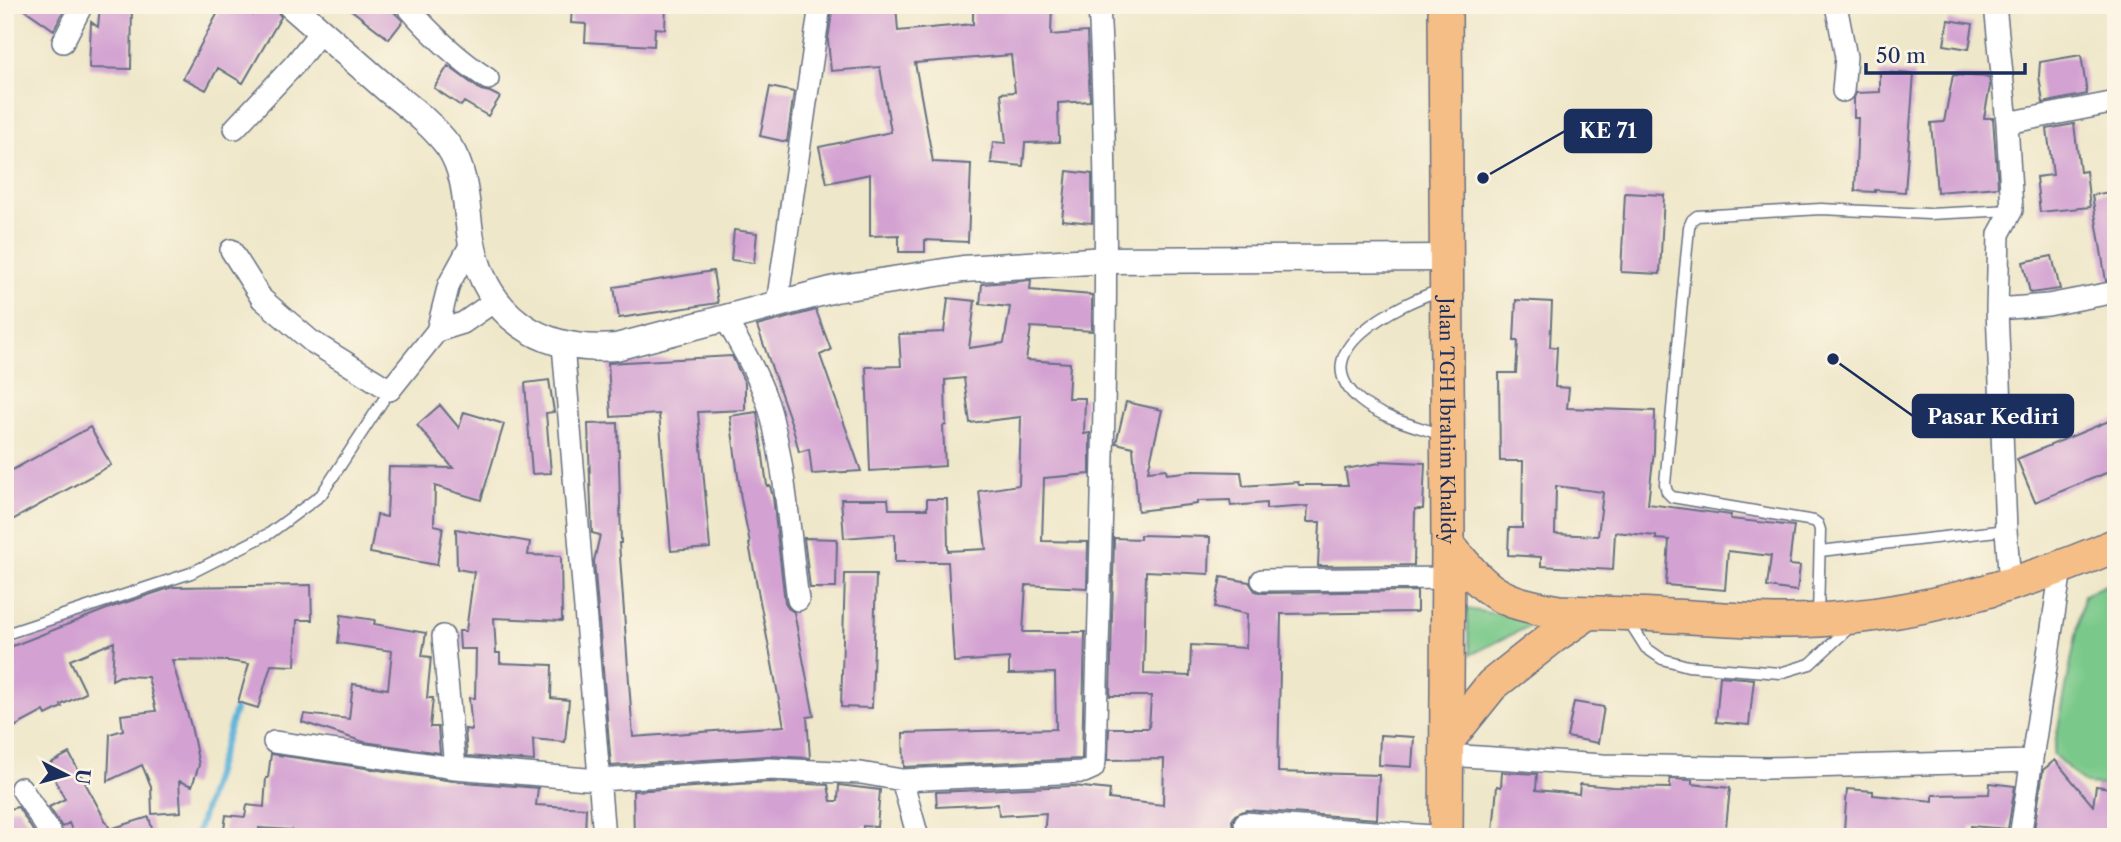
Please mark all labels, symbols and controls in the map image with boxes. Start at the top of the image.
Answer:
scale bar [1866,32,2025,76]
text: 50 m [1876,43,1926,68]
callout: KE 71 [1565,110,1651,152]
text: KE 71 [1579,118,1637,143]
street label: Jalan TGH Ibrahim Khalidy [1435,295,1459,545]
callout: Pasar Kediri [1913,395,2073,437]
text: Pasar Kediri [1927,404,2059,429]
north arrow [32,740,102,810]
text: U [70,768,95,786]

